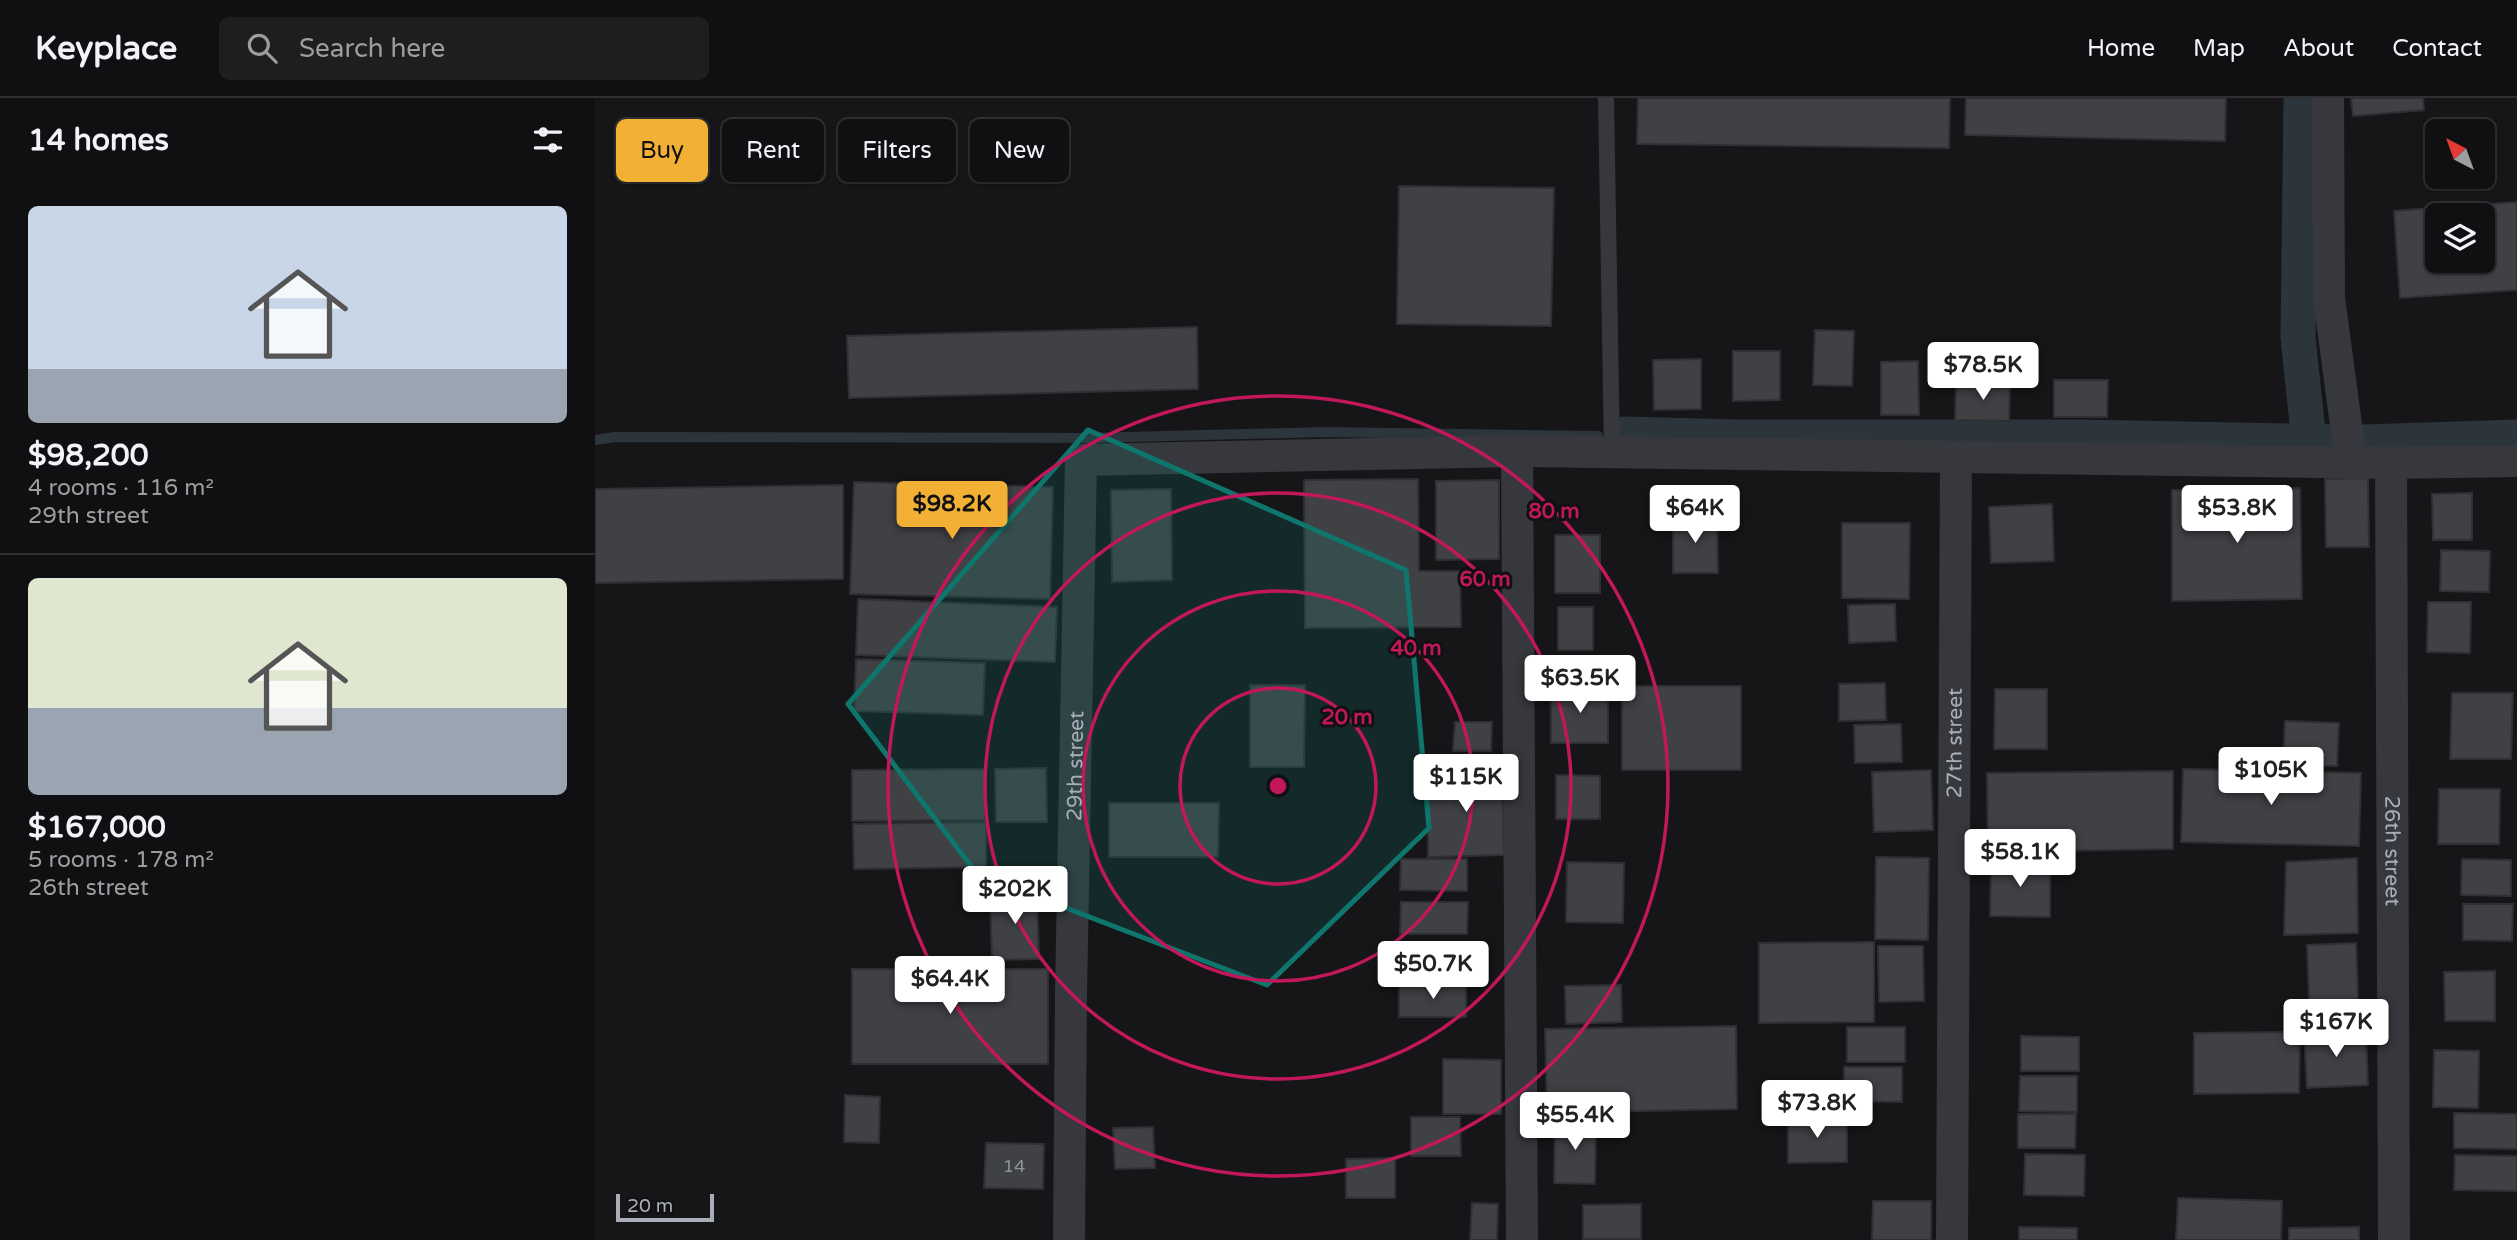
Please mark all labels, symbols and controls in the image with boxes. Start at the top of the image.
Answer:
search box [219,17,709,80]
text: Keyplace [35,29,177,68]
icon: search [243,29,281,67]
text: Search here [299,33,445,64]
text: Home [2087,34,2155,63]
text: Map [2193,34,2245,63]
text: About [2283,34,2354,63]
text: Contact [2392,34,2482,63]
chip: Buy [616,119,708,182]
chip: Rent [722,119,824,182]
chip: Filters [838,119,956,182]
chip: New [970,119,1069,182]
north arrow [2425,119,2495,189]
map controls [2425,119,2495,273]
icon: filters [529,121,567,159]
text: 14 homes [28,122,169,159]
button: layers [2425,203,2495,273]
icon: home [235,251,361,377]
pin: $78.5K [1926,342,2040,402]
text: $78.5K [1944,351,2022,379]
text: $98,200 [28,437,148,474]
text: 4 rooms · 116 m² [28,474,214,502]
pin: $98.2K [895,482,1009,541]
pin: $64K [1654,486,1736,545]
pin: $53.8K [2180,486,2294,545]
text: $98.2K [913,490,991,518]
text: $64K [1666,494,1724,522]
text: $53.8K [2198,494,2276,522]
text: 80 m [1528,499,1580,524]
text: 29th street [28,502,149,530]
text: 60 m [1459,567,1511,592]
icon: home [235,623,361,749]
text: 40 m [1390,636,1442,661]
pin: $63.5K [1523,656,1637,715]
text: $63.5K [1541,664,1619,692]
street label: 27th street [1942,688,1967,798]
text: 20 m [1321,705,1373,730]
street label: 29th street [1062,711,1089,821]
pin: $105K [2222,748,2320,807]
pin: $115K [1417,754,1515,814]
text: $105K [2235,756,2307,784]
text: $115K [1430,763,1502,791]
centre of rings [1266,774,1290,798]
street label: 26th street [2380,796,2405,906]
text: $167,000 [28,809,166,846]
pin: $58.1K [1963,830,2077,889]
text: $58.1K [1981,838,2059,866]
text: 5 rooms · 178 m² [28,846,214,874]
pin: $202K [966,866,1064,926]
text: 26th street [28,874,149,902]
text: $202K [979,875,1051,903]
pin: $50.7K [1376,942,1490,1001]
text: $50.7K [1394,950,1472,978]
pin: $64.4K [893,956,1007,1016]
text: $64.4K [911,965,989,993]
pin: $167K [2287,1000,2385,1059]
text: $167K [2300,1008,2372,1036]
pin: $73.8K [1760,1080,1874,1140]
text: $73.8K [1778,1089,1856,1117]
pin: $55.4K [1518,1093,1632,1152]
text: $55.4K [1536,1101,1614,1129]
house number: 14 [1003,1155,1025,1177]
scale bar [616,1191,714,1223]
text: 20 m [627,1195,673,1217]

